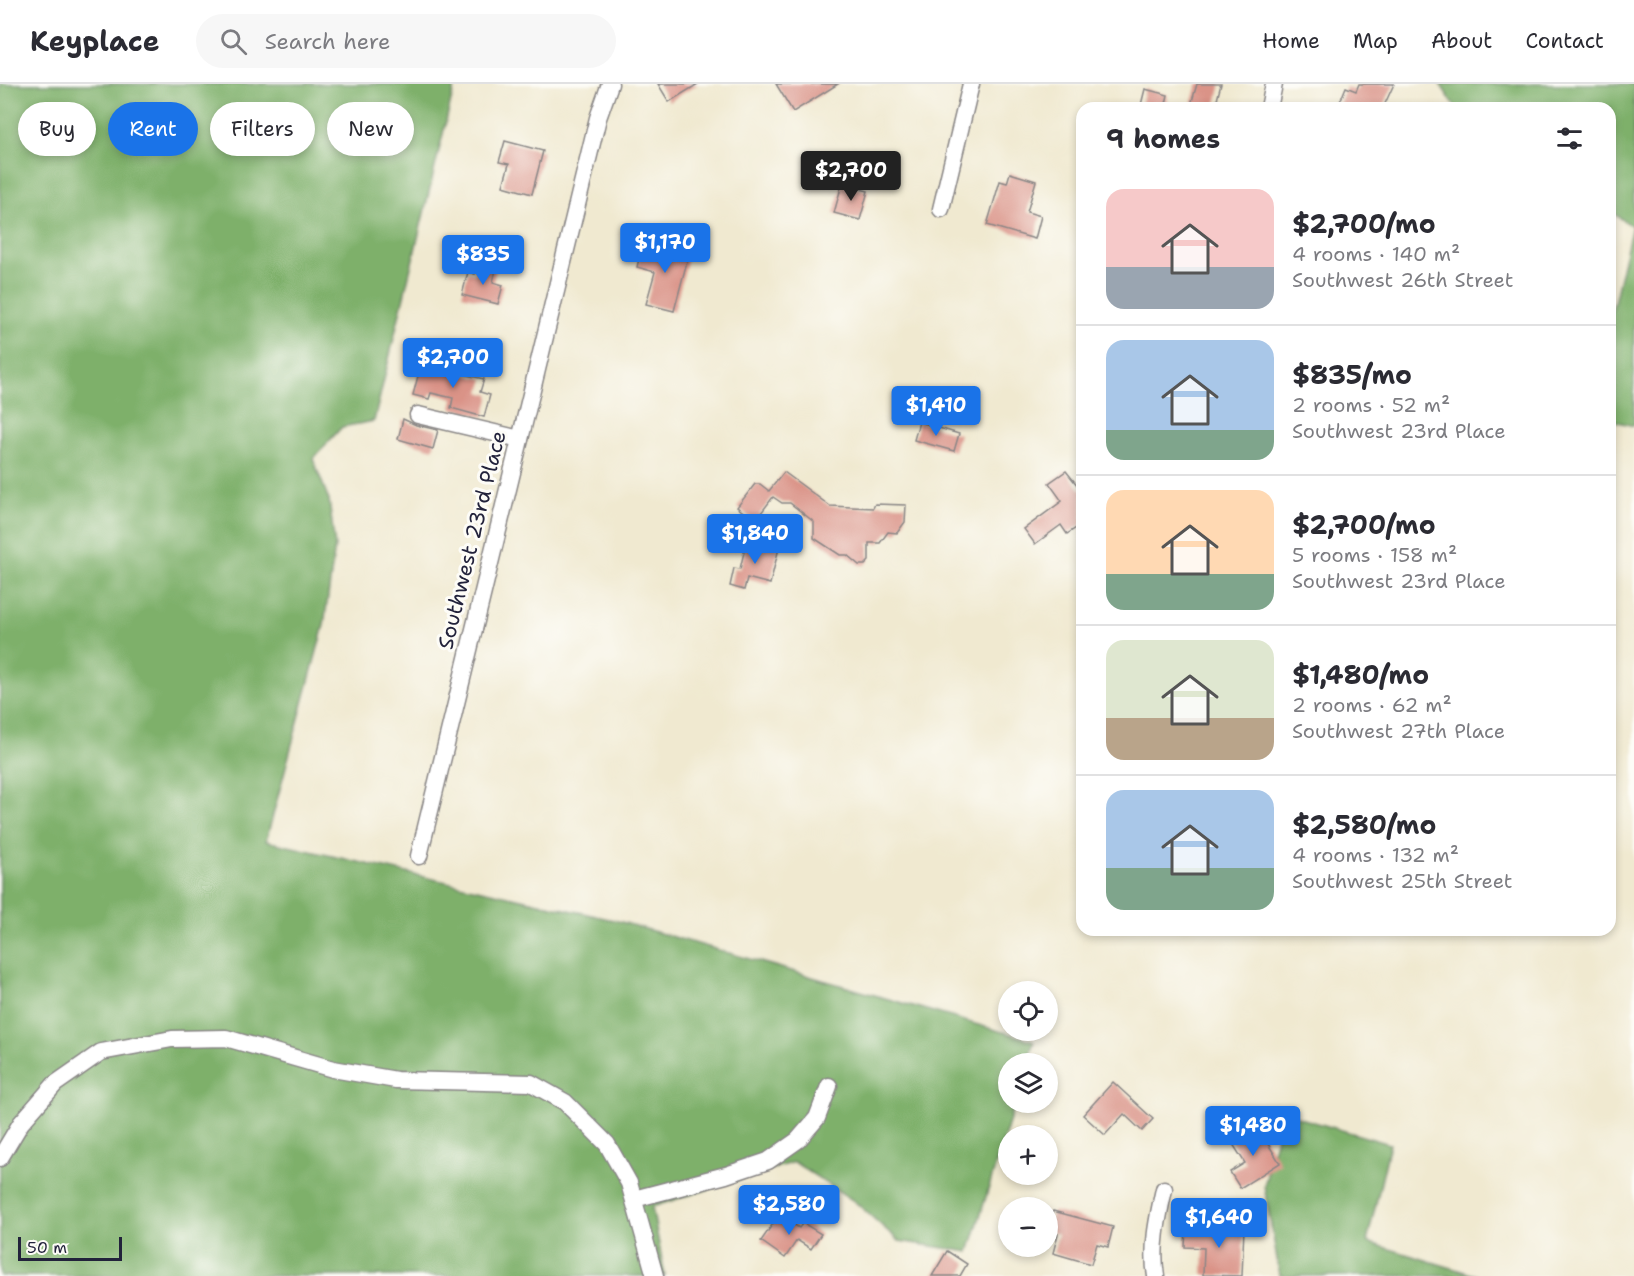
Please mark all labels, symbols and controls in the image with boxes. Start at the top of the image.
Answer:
search box [196,14,616,68]
text: Keyplace [30,22,160,60]
icon: search [217,25,250,58]
text: Search here [265,27,390,56]
text: Home [1262,27,1320,55]
text: Map [1353,27,1398,55]
text: About [1431,27,1492,55]
text: Contact [1525,27,1604,55]
chip: Buy [18,102,96,156]
chip: Rent [108,102,198,156]
chip: Filters [210,102,315,156]
chip: New [327,102,414,156]
text: 9 homes [1106,121,1220,156]
icon: filters [1553,122,1586,155]
pin: $2,700 [802,151,900,202]
text: $2,700 [815,157,887,183]
text: $2,700/mo [1292,206,1436,241]
icon: home [1154,213,1226,285]
pin: $1,170 [616,223,714,274]
text: $1,170 [634,229,696,255]
pin: $835 [447,235,519,286]
text: $835 [456,241,510,267]
text: 4 rooms · 140 m² [1292,241,1460,267]
text: Southwest 26th Street [1292,267,1513,293]
pin: $2,700 [404,338,502,389]
text: $2,700 [417,344,489,370]
text: $835/mo [1292,357,1412,392]
icon: home [1154,364,1226,436]
pin: $1,410 [887,386,985,437]
text: $1,410 [906,392,966,418]
text: 2 rooms · 52 m² [1292,392,1450,418]
text: Southwest 23rd Place [1292,418,1506,444]
street label: Southwest 23rd Place [431,428,513,652]
text: $2,700/mo [1292,507,1436,542]
pin: $1,840 [706,514,804,565]
icon: home [1154,514,1226,586]
text: $1,840 [721,520,789,546]
text: 5 rooms · 158 m² [1292,542,1457,568]
text: Southwest 23rd Place [1292,568,1506,594]
text: $1,480/mo [1292,657,1429,692]
icon: home [1154,664,1226,736]
text: 2 rooms · 62 m² [1292,692,1452,718]
text: Southwest 27th Place [1292,718,1505,744]
text: $2,580/mo [1292,807,1436,842]
icon: home [1154,814,1226,886]
text: 4 rooms · 132 m² [1292,842,1459,868]
text: Southwest 25th Street [1292,868,1513,894]
map controls [998,981,1058,1257]
button: locate [998,981,1058,1041]
button: layers [998,1053,1058,1113]
pin: $1,480 [1204,1106,1302,1157]
text: $1,480 [1219,1112,1287,1138]
button: + [998,1125,1058,1185]
pin: $2,580 [740,1185,838,1236]
text: $2,580 [752,1191,826,1217]
button: − [998,1197,1058,1257]
pin: $1,640 [1170,1198,1268,1249]
text: $1,640 [1185,1204,1253,1230]
scale bar [18,1234,122,1262]
text: 50 m [27,1237,67,1258]

